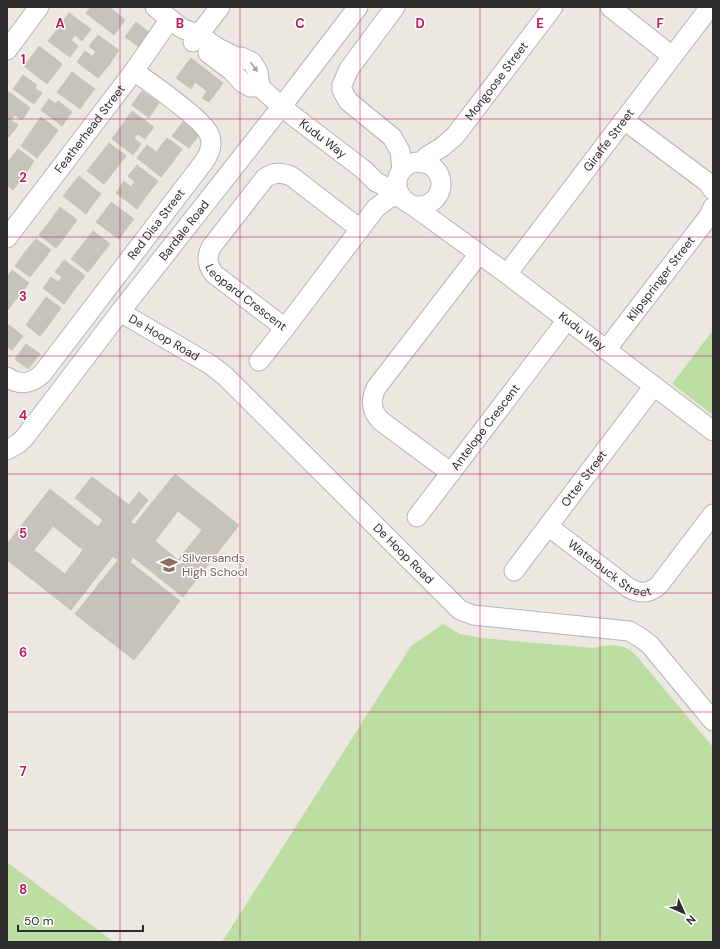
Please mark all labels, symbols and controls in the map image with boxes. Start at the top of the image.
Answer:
text: A [55,15,65,32]
text: B [176,15,184,32]
text: C [295,15,305,32]
text: D [415,15,425,32]
text: E [536,15,544,32]
text: F [656,15,664,32]
street label: Mongoose Street [462,38,532,124]
text: 1 [21,51,25,68]
one-way arrow [250,61,258,72]
street label: Featherhead Street [51,81,129,177]
street label: Giraffe Street [580,105,638,175]
street label: Kudu Way [296,116,350,162]
text: 2 [19,169,27,186]
street label: Red Disa Street [124,185,189,263]
street label: Bardale Road [155,197,213,264]
street label: Klipspringer Street [623,233,699,324]
street label: Leopard Crescent [201,261,290,335]
text: 3 [19,288,27,305]
street label: Kudu Way [555,308,609,355]
street label: De Hoop Road [126,311,202,365]
street label: Antelope Crescent [447,380,524,474]
text: 4 [19,407,27,424]
street label: Otter Street [557,447,611,510]
street label: De Hoop Road [370,520,437,587]
text: 5 [19,525,27,542]
street label: Waterbuck Street [565,536,654,600]
place label: Silversands High School [182,550,247,580]
school or university icon: Silversands High School [159,555,179,575]
text: 6 [19,644,27,661]
text: 7 [20,763,27,780]
text: 8 [19,881,27,898]
north arrow [664,893,704,933]
scale bar [18,907,143,933]
text: N [683,912,699,928]
text: 50 m [24,913,53,929]

